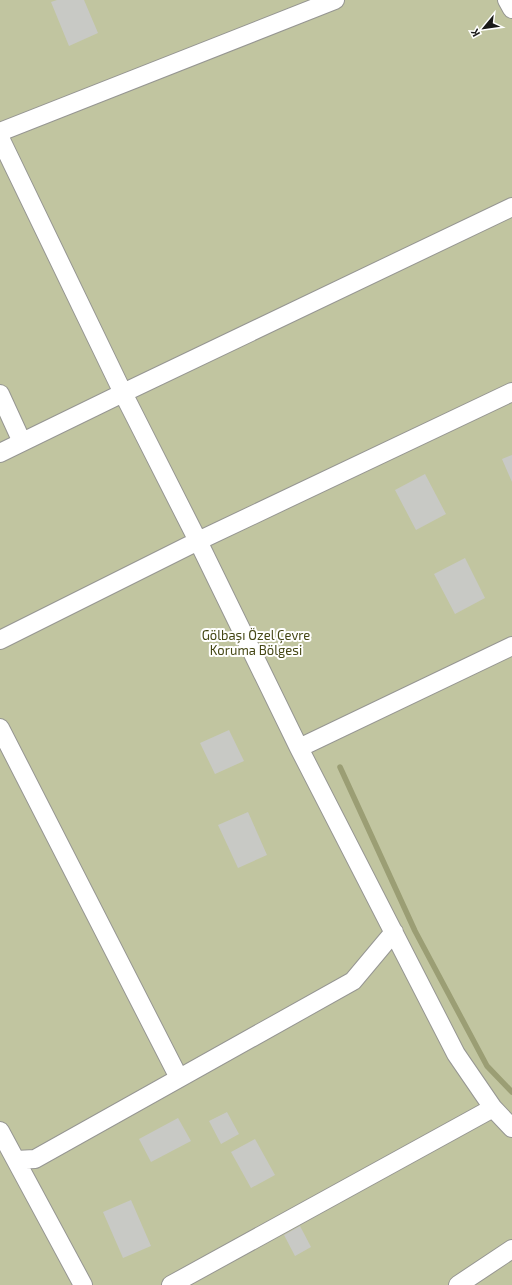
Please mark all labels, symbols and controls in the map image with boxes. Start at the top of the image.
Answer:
north arrow [464,8,504,48]
text: K [467,27,482,39]
park label: Gölbaşı Özel Çevre Koruma Bölgesi [202,627,310,658]

